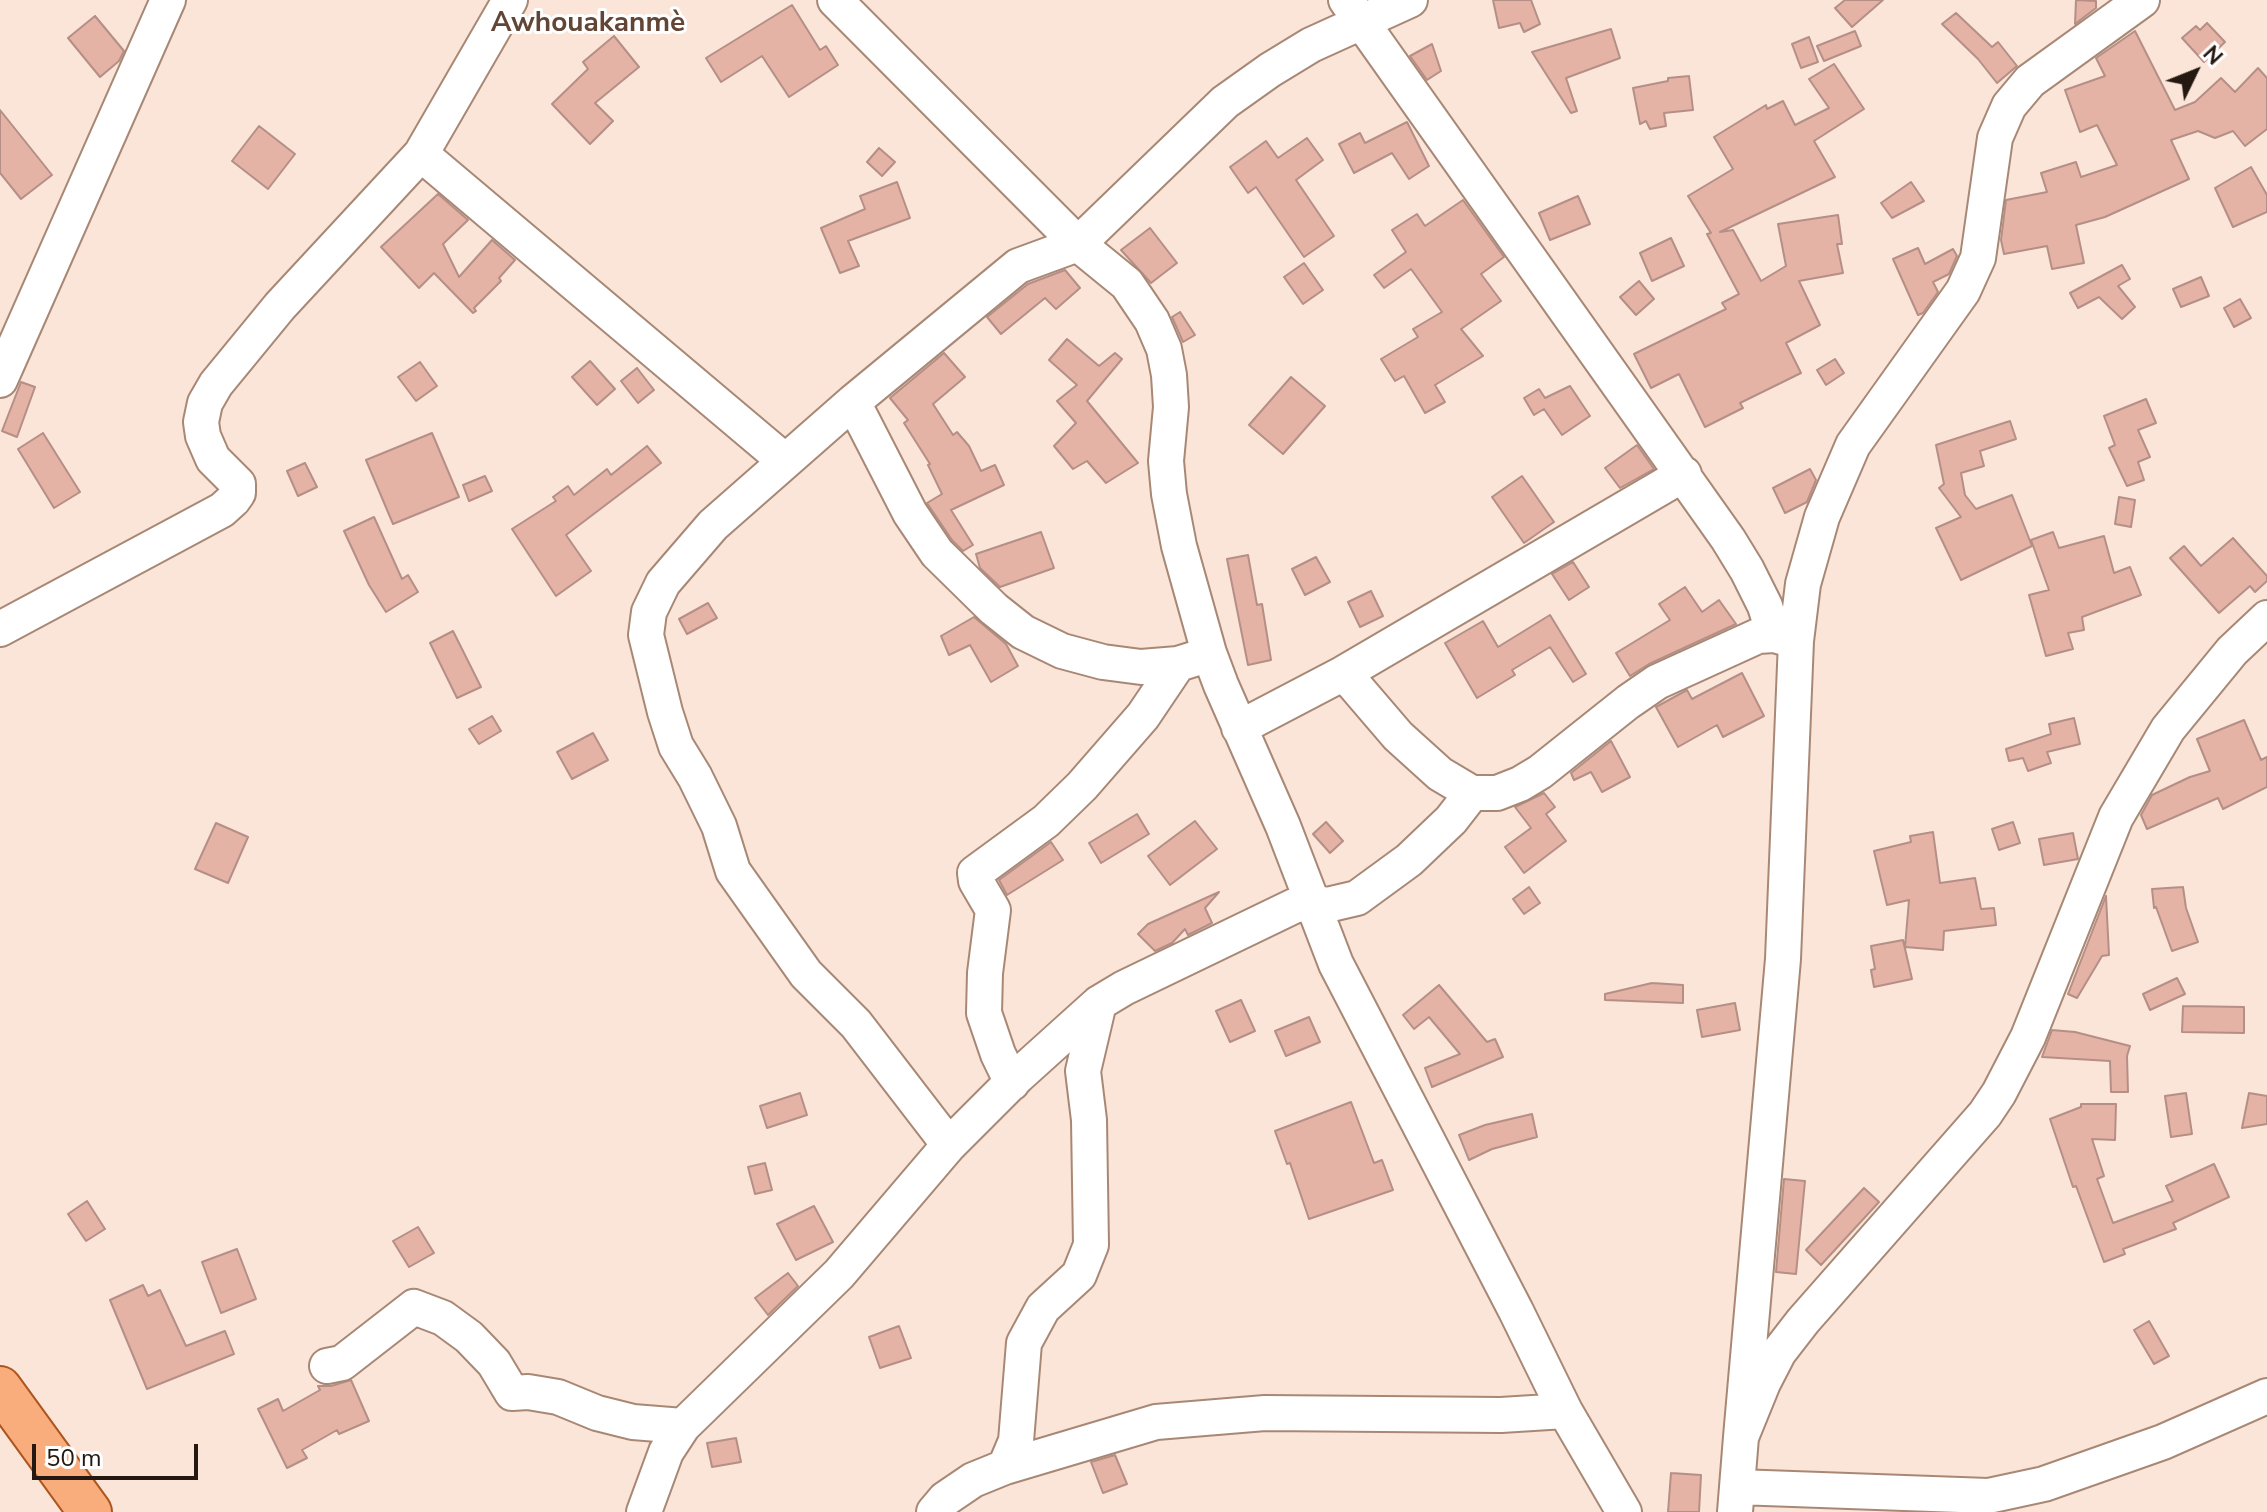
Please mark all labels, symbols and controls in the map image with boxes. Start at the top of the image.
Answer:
district label: Awhouakanmè [491,7,685,41]
north arrow [2155,32,2235,112]
text: N [2196,39,2229,72]
scale bar [36,1428,202,1478]
text: 50 m [46,1442,102,1474]

